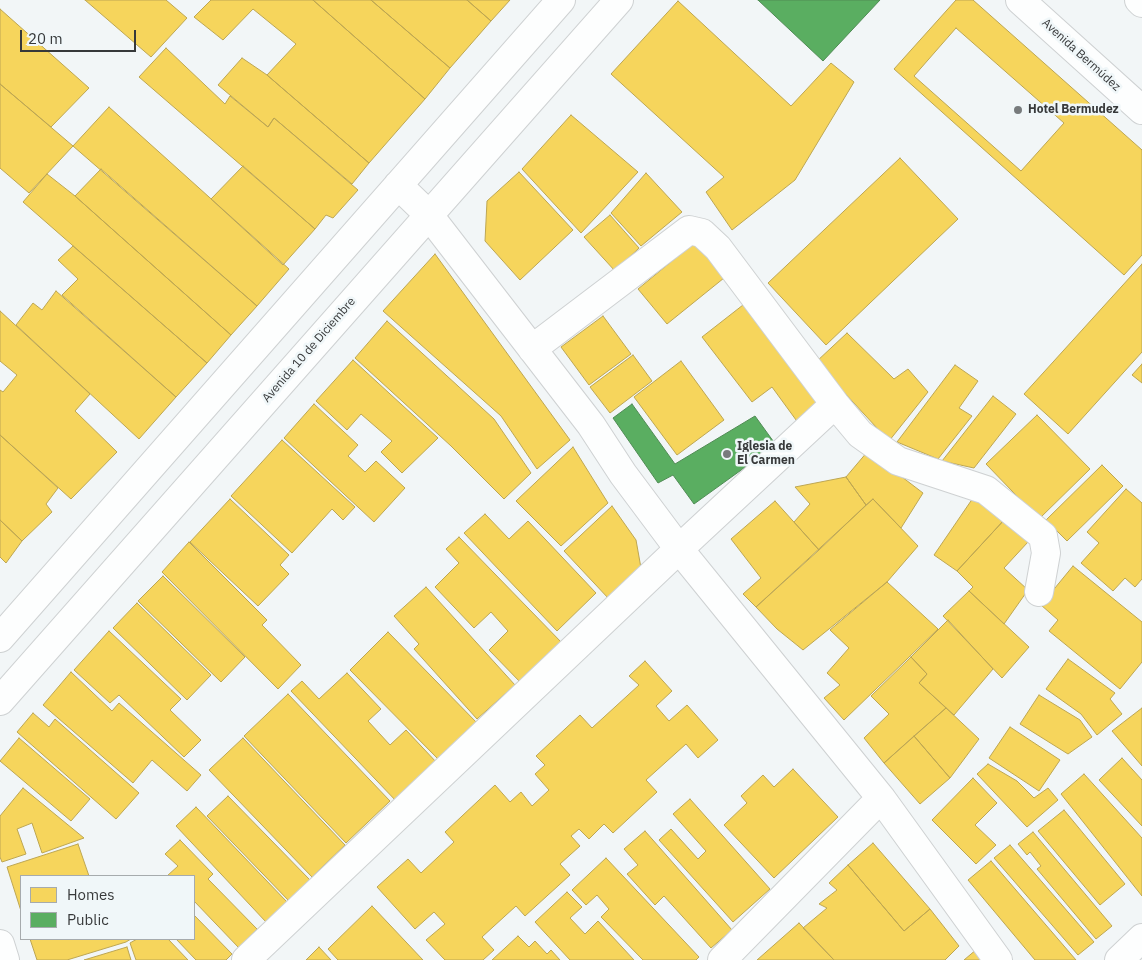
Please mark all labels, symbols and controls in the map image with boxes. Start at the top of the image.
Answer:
street label: Avenida Bermúdez [1039,16,1123,94]
scale bar [22,20,139,52]
text: 20 m [28,29,63,48]
place label: Hotel Bermudez [1028,103,1119,117]
marker: Hotel Bermudez [1012,104,1024,116]
street label: Avenida 10 de Diciembre [259,295,359,405]
place label: Iglesia de El Carmen [737,440,795,468]
marker: Iglesia de El Carmen [721,448,733,460]
legend [20,875,195,940]
text: Homes [67,885,115,904]
text: Public [67,910,109,929]

